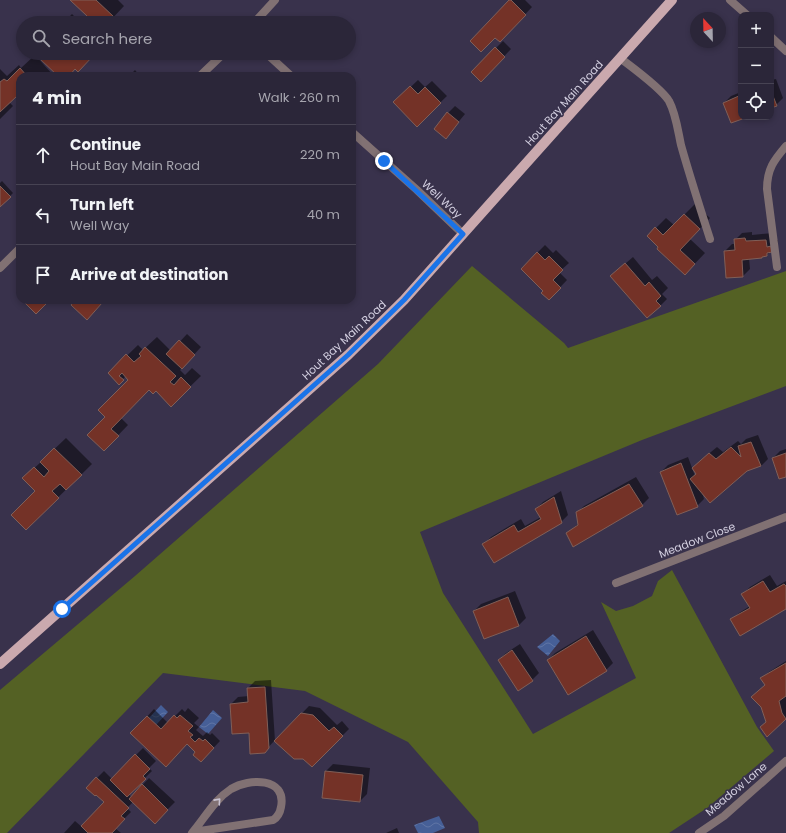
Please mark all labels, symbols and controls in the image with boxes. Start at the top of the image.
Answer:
north arrow [690,12,726,48]
map controls [738,12,774,120]
button: + [738,12,774,48]
search box [16,16,356,60]
icon: search [30,27,52,49]
text: Search here [62,28,152,49]
button: − [738,48,774,84]
street label: Hout Bay Main Road [521,57,607,149]
button: locate [738,84,774,120]
text: 4 min [32,86,82,110]
text: Walk · 260 m [258,88,340,107]
text: Continue [70,134,141,155]
icon: ahead [32,144,54,166]
text: 220 m [300,145,340,164]
route end [375,152,393,170]
text: Hout Bay Main Road [70,156,200,175]
street label: Well Way [418,176,466,223]
text: Turn left [70,194,134,215]
icon: left [32,204,54,226]
text: 40 m [307,205,340,224]
text: Well Way [70,216,129,235]
icon: arrive [32,264,54,286]
text: Arrive at destination [70,264,228,285]
street label: Hout Bay Main Road [298,297,390,383]
street label: Meadow Close [656,518,738,562]
route start [53,600,71,618]
street label: Meadow Lane [702,758,770,820]
one-way arrow [213,798,220,806]

